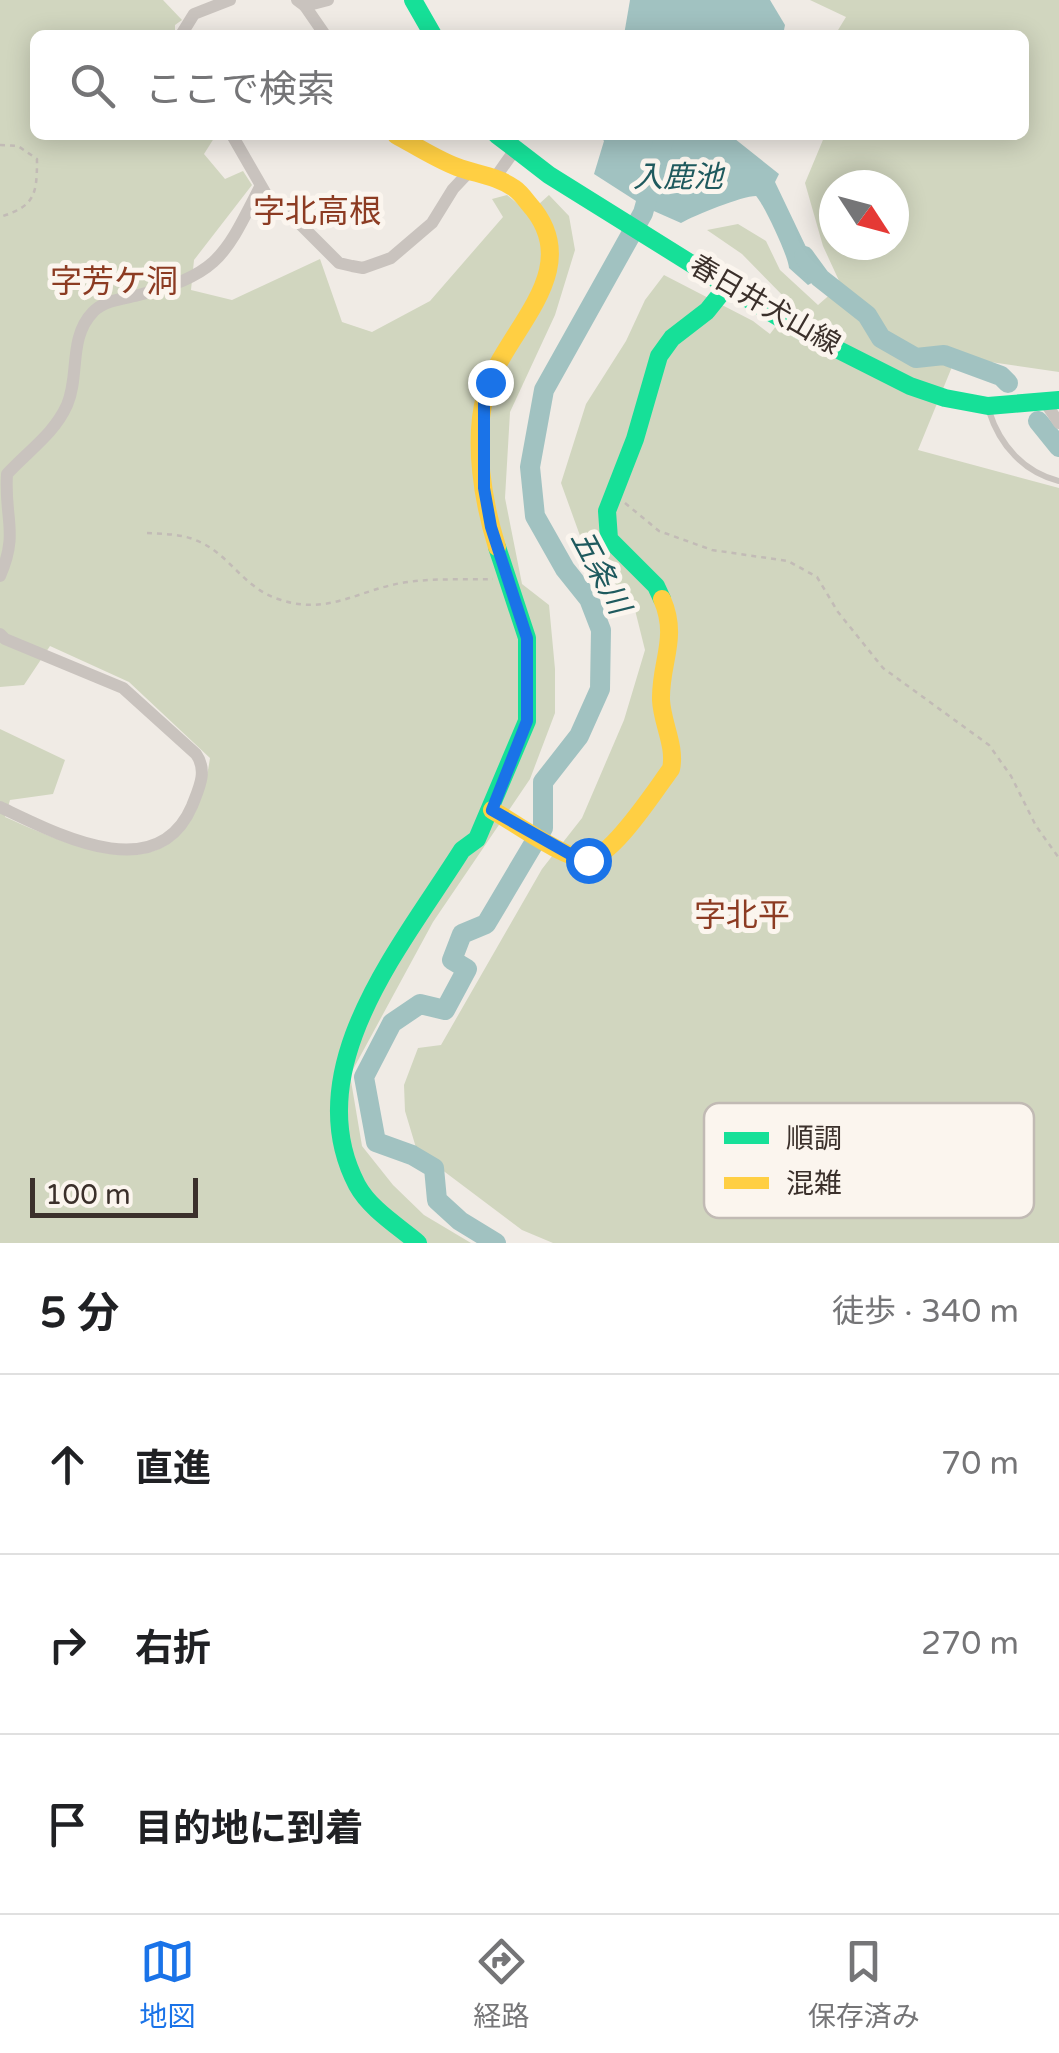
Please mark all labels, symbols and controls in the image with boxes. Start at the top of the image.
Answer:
search box [30,30,1029,140]
icon: search [65,58,120,113]
text: ここで検索 [145,67,335,113]
water label: 入鹿池 [633,159,726,196]
north arrow [819,170,909,260]
district label: 字北高根 [253,193,381,231]
street label: 春日井犬山線 [684,248,846,362]
district label: 字芳ケ洞 [50,263,178,301]
route end [468,360,514,406]
water label: 五条川 [563,524,639,623]
route start [566,838,612,884]
district label: 字北平 [694,897,790,935]
legend [704,1103,1034,1218]
text: 順調 [786,1122,842,1156]
text: 混雑 [786,1167,842,1201]
scale bar [30,1173,198,1218]
text: 100 m [45,1178,131,1212]
text: 5 分 [40,1288,119,1339]
text: 徒歩 · 340 m [832,1293,1019,1331]
icon: ahead [40,1437,95,1492]
text: 70 m [941,1445,1019,1483]
text: 直進 [135,1446,211,1492]
icon: right [40,1617,95,1672]
text: 270 m [921,1625,1019,1663]
text: 右折 [135,1626,211,1672]
icon: arrive [40,1797,95,1852]
text: 目的地に到着 [135,1806,363,1852]
tab: 地図 [139,1934,195,2034]
tab: 経路 [473,1934,530,2034]
tab: 保存済み [808,1934,920,2034]

